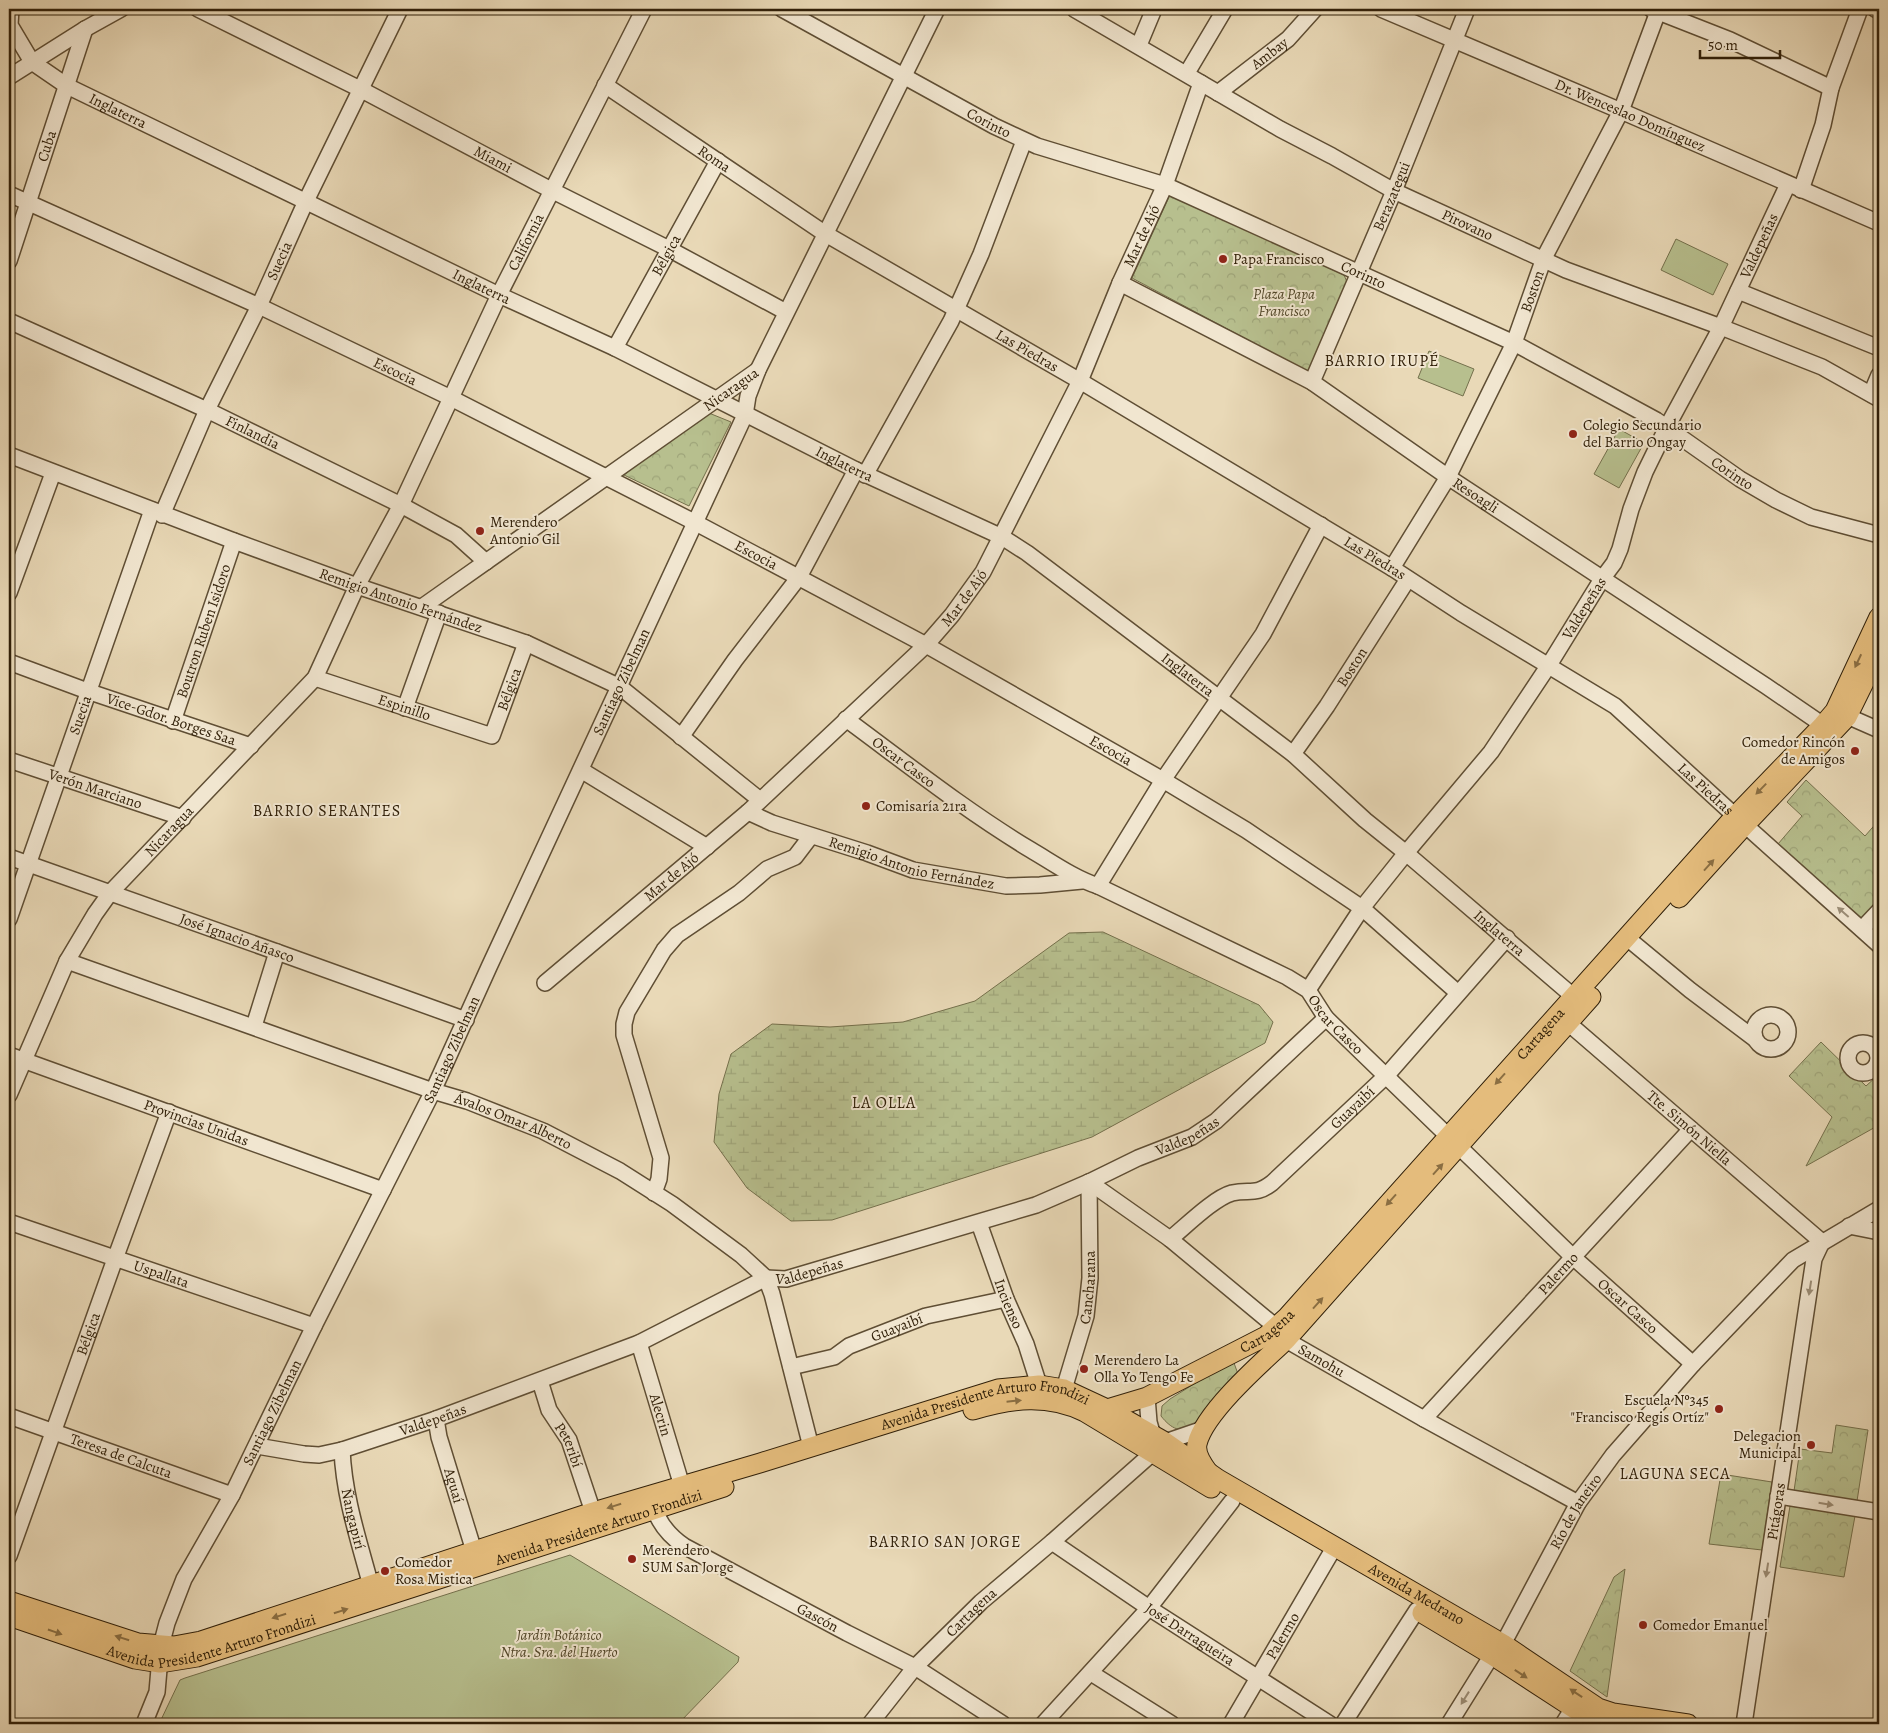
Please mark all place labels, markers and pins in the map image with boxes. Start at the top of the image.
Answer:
place label: Papa Francisco [1233,249,1324,269]
marker: Papa Francisco [1217,253,1229,265]
place label: Colegio Secundario del Barrio Ongay [1583,415,1702,452]
marker: Colegio Secundario del Barrio Ongay [1567,428,1579,440]
place label: Merendero Antonio Gil [489,512,560,549]
marker: Merendero Antonio Gil [474,525,486,537]
place label: Comedor Rincón de Amigos [1742,732,1845,769]
marker: Comedor Rincón de Amigos [1849,745,1861,757]
place label: Comisaría 21ra [876,796,967,816]
marker: Comisaría 21ra [860,800,872,812]
place label: Merendero La Olla Yo Tengo Fe [1094,1350,1194,1387]
marker: Merendero La Olla Yo Tengo Fe [1078,1363,1090,1375]
place label: Escuela Nº345 "Francisco Regis Ortíz" [1570,1390,1709,1427]
marker: Escuela Nº345 "Francisco Regis Ortíz" [1713,1403,1725,1415]
place label: Delegacion Municipal [1733,1426,1801,1463]
marker: Delegacion Municipal [1805,1439,1817,1451]
place label: Merendero SUM San Jorge [642,1540,734,1577]
place label: Comedor Rosa Mistica [395,1552,472,1589]
marker: Merendero SUM San Jorge [626,1553,638,1565]
marker: Comedor Rosa Mistica [379,1565,391,1577]
place label: Comedor Emanuel [1653,1615,1768,1635]
marker: Comedor Emanuel [1637,1619,1649,1631]

